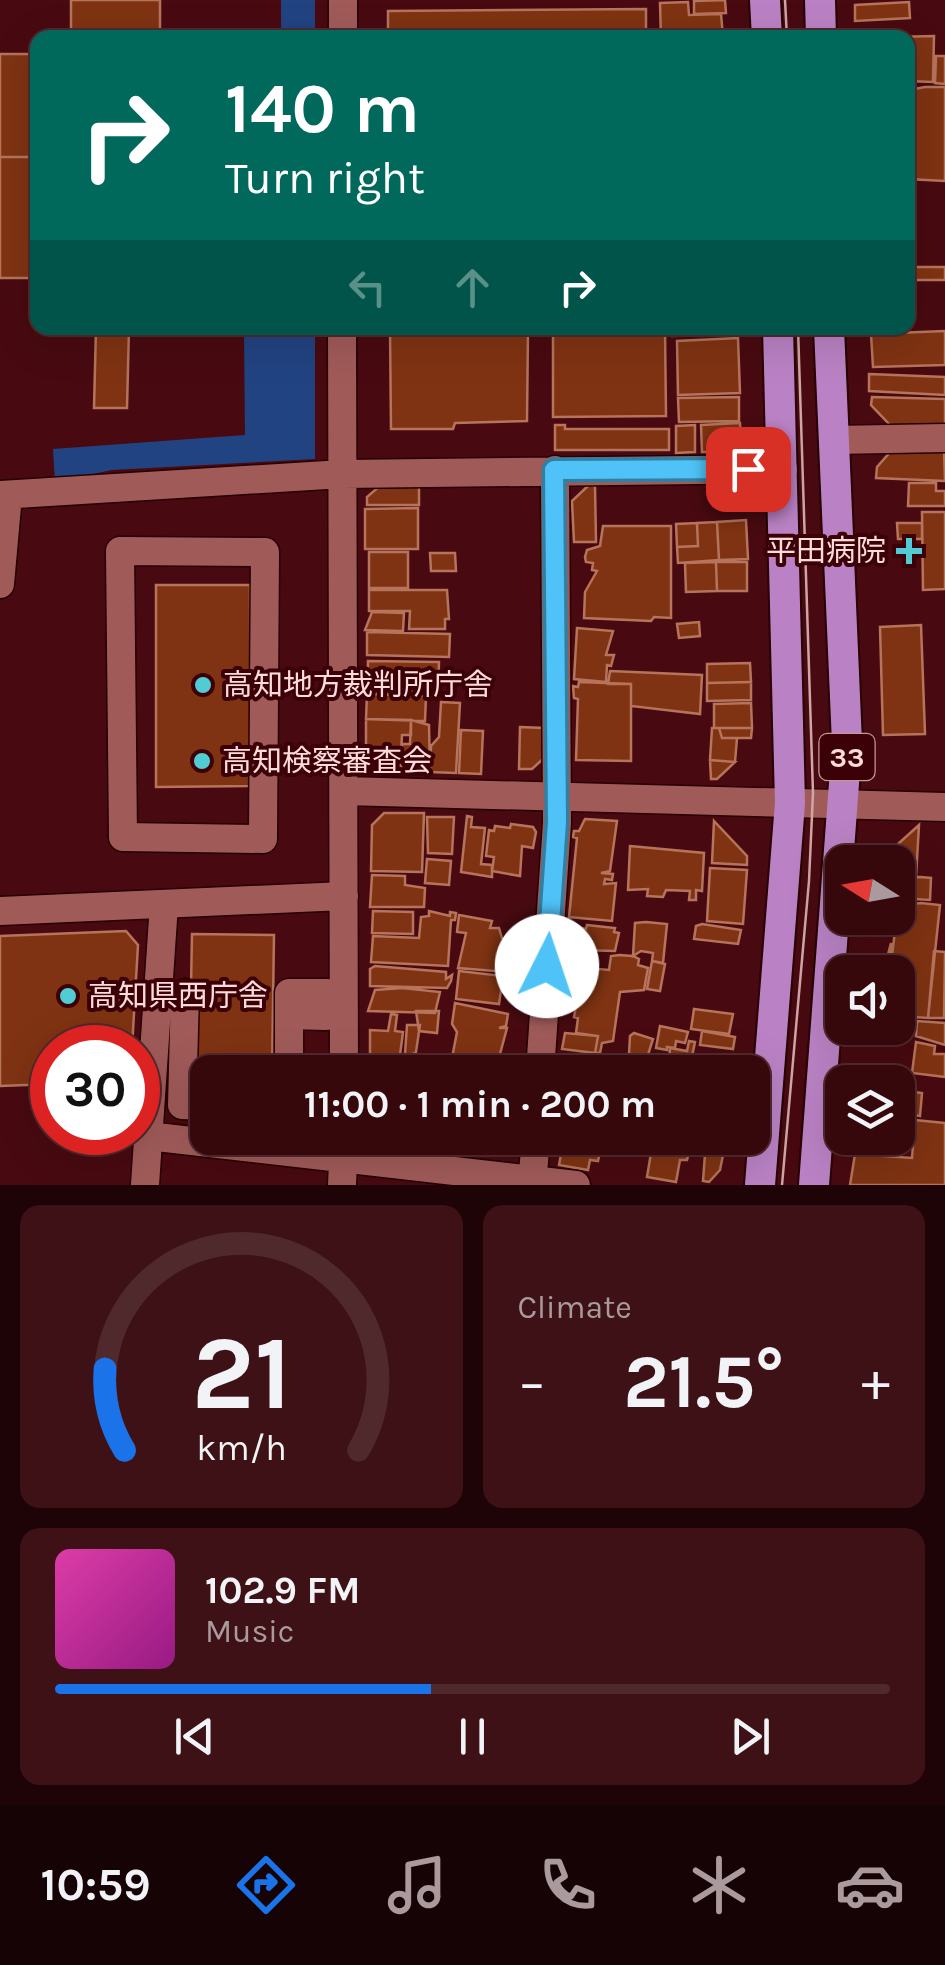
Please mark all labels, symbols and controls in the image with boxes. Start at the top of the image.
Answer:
text: 140 m [225,68,420,150]
icon: right [60,70,190,200]
text: Turn right [225,152,425,204]
icon: left [340,260,395,315]
icon: ahead [445,260,500,315]
icon: right [550,260,605,315]
pin [706,427,791,512]
icon: arrive [721,442,776,497]
place label: 平田病院 [766,533,886,569]
marker: 平田病院 [896,538,922,564]
place label: 高知地方裁判所庁舎 [223,667,493,703]
marker: 高知地方裁判所庁舎 [192,674,214,696]
road number: 33 [820,734,874,780]
place label: 高知検察審査会 [222,743,432,779]
marker: 高知検察審査会 [191,750,213,772]
north arrow [825,845,915,935]
map controls [825,845,915,1155]
position arrow [495,914,599,1018]
button: sound [825,955,915,1045]
place label: 高知県西庁舎 [88,978,268,1014]
marker: 高知県西庁舎 [57,985,79,1007]
speed limit sign: 30 [30,1025,160,1155]
button: layers [825,1065,915,1155]
text: 11:00 · 1 min · 200 m [304,1082,656,1127]
text: Climate [518,1289,632,1326]
text: 21 [191,1313,291,1434]
text: 21.5° [623,1338,784,1426]
text: − [518,1350,546,1414]
text: + [861,1350,890,1414]
text: km/h [196,1427,287,1469]
text: 102.9 FM [205,1568,361,1613]
text: Music [205,1613,294,1650]
icon: previous [167,1709,222,1764]
icon: pause [445,1709,500,1764]
icon: next [723,1709,778,1764]
icon: directions [231,1850,301,1920]
icon: music [382,1850,452,1920]
icon: phone [533,1850,603,1920]
icon: climate [684,1850,754,1920]
icon: car [835,1850,905,1920]
text: 10:59 [40,1859,151,1911]

